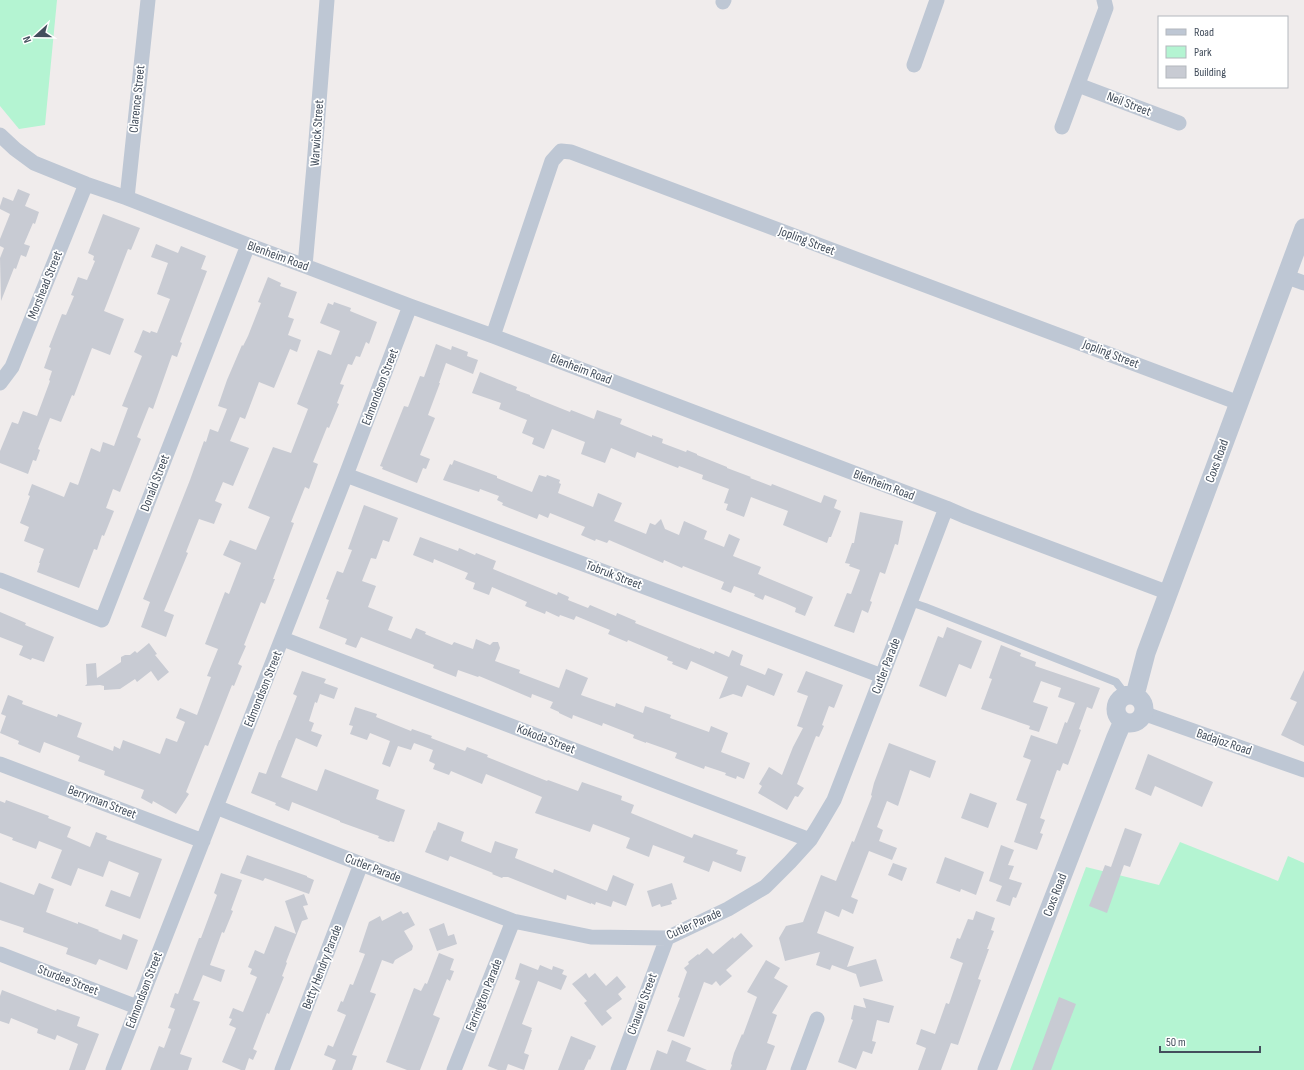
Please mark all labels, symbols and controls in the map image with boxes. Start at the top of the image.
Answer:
north arrow [16,16,56,56]
legend [1158,16,1288,88]
text: Road [1194,25,1214,40]
text: N [20,34,34,44]
text: Park [1194,45,1212,60]
street label: Clarence Street [125,64,149,134]
text: Building [1194,65,1226,80]
street label: Neil Street [1105,88,1153,120]
street label: Warwick Street [307,99,327,167]
street label: Jopling Street [776,223,837,259]
street label: Blenheim Road [245,237,311,275]
street label: Morshead Street [24,249,66,321]
street label: Jopling Street [1080,336,1141,372]
street label: Edmondson Street [358,347,402,427]
street label: Blenheim Road [548,350,614,388]
street label: Coxs Road [1202,437,1232,485]
street label: Donald Street [137,452,173,514]
street label: Blenheim Road [851,466,917,504]
street label: Tobruk Street [584,557,644,593]
street label: Cutler Parade [868,636,904,696]
street label: Edmondson Street [240,649,286,729]
street label: Kokoda Street [515,721,577,757]
street label: Badajoz Road [1194,725,1254,759]
street label: Berryman Street [66,782,139,822]
street label: Cutler Parade [343,850,403,886]
street label: Coxs Road [1040,871,1070,919]
street label: Cutler Parade [664,905,724,943]
street label: Betty Hendry Parade [299,922,345,1012]
street label: Edmondson Street [122,950,166,1030]
street label: Farrington Parade [462,956,506,1034]
street label: Sturdee Street [35,961,101,999]
street label: Chauvel Street [623,971,661,1037]
scale bar [1160,1028,1260,1054]
text: 50 m [1166,1035,1186,1050]

